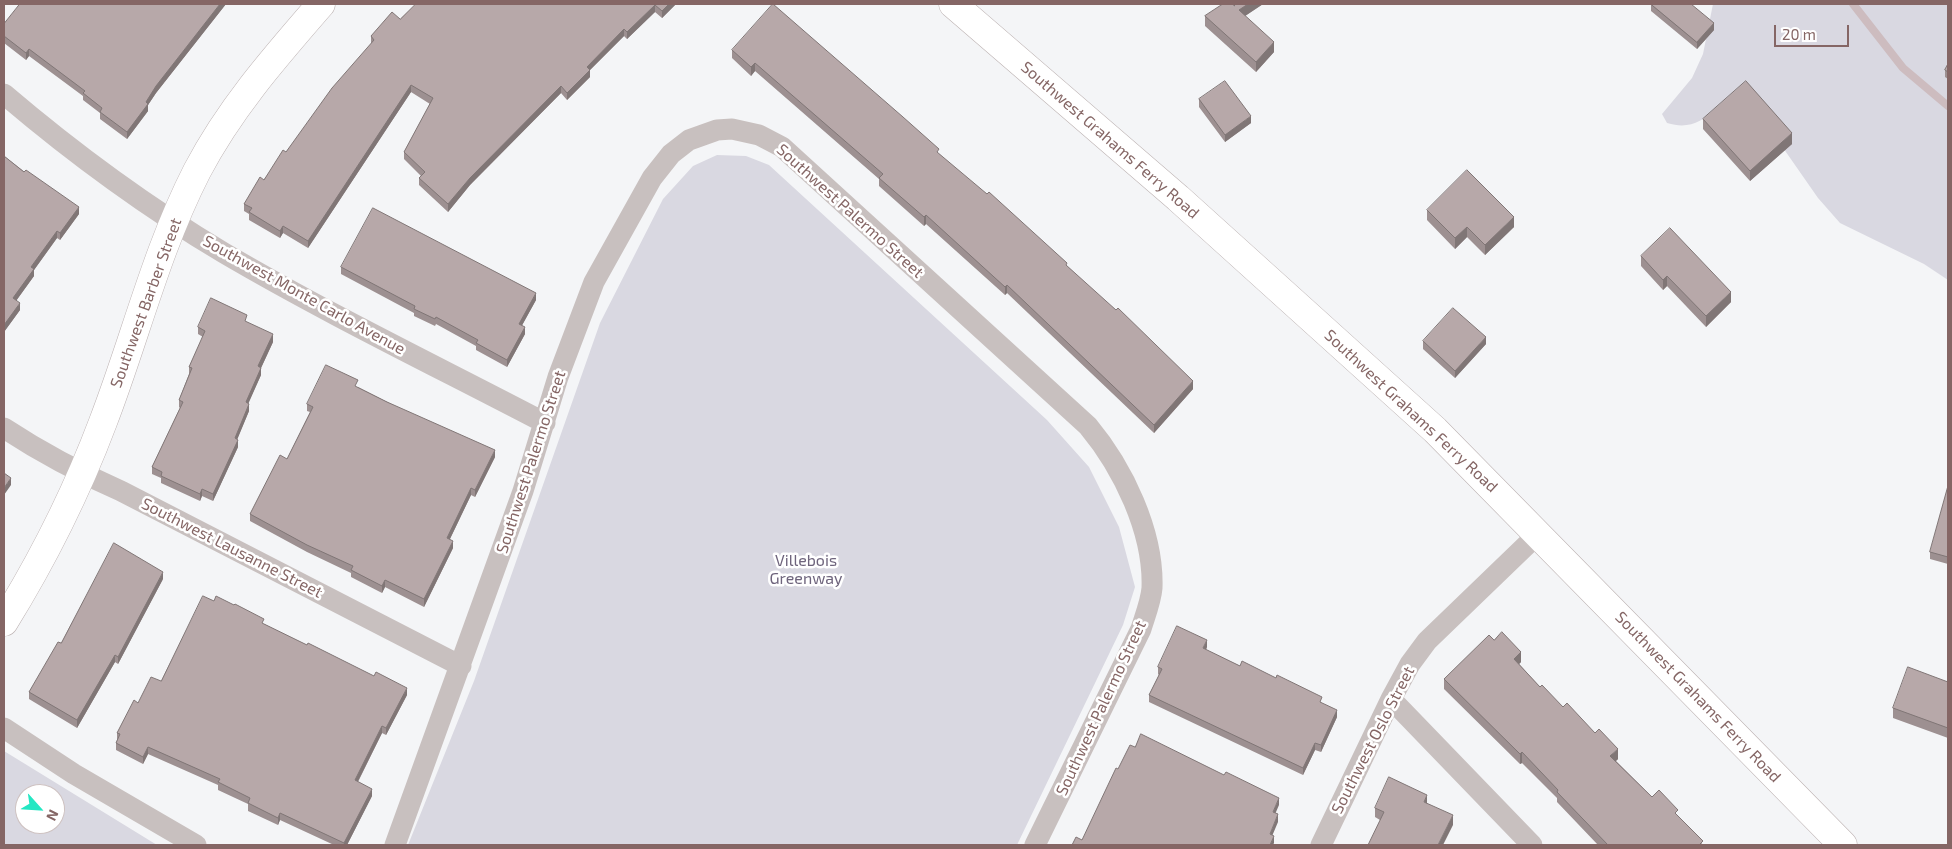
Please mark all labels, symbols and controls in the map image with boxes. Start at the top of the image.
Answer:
scale bar [1777,15,1852,47]
text: 20 m [1782,25,1816,43]
street label: Southwest Grahams Ferry Road [1017,57,1203,223]
street label: Southwest Palermo Street [773,140,927,282]
street label: Southwest Barber Street [106,215,186,391]
street label: Southwest Monte Carlo Avenue [200,231,408,359]
street label: Southwest Grahams Ferry Road [1320,326,1502,496]
street label: Southwest Palermo Street [492,368,570,556]
street label: Southwest Lausanne Street [138,494,326,602]
park label: Villebois Greenway [769,551,843,589]
street label: Southwest Grahams Ferry Road [1611,608,1785,786]
street label: Southwest Palermo Street [1052,617,1150,799]
street label: Southwest Oslo Street [1327,663,1419,817]
north arrow [15,784,65,834]
text: N [43,807,63,824]

